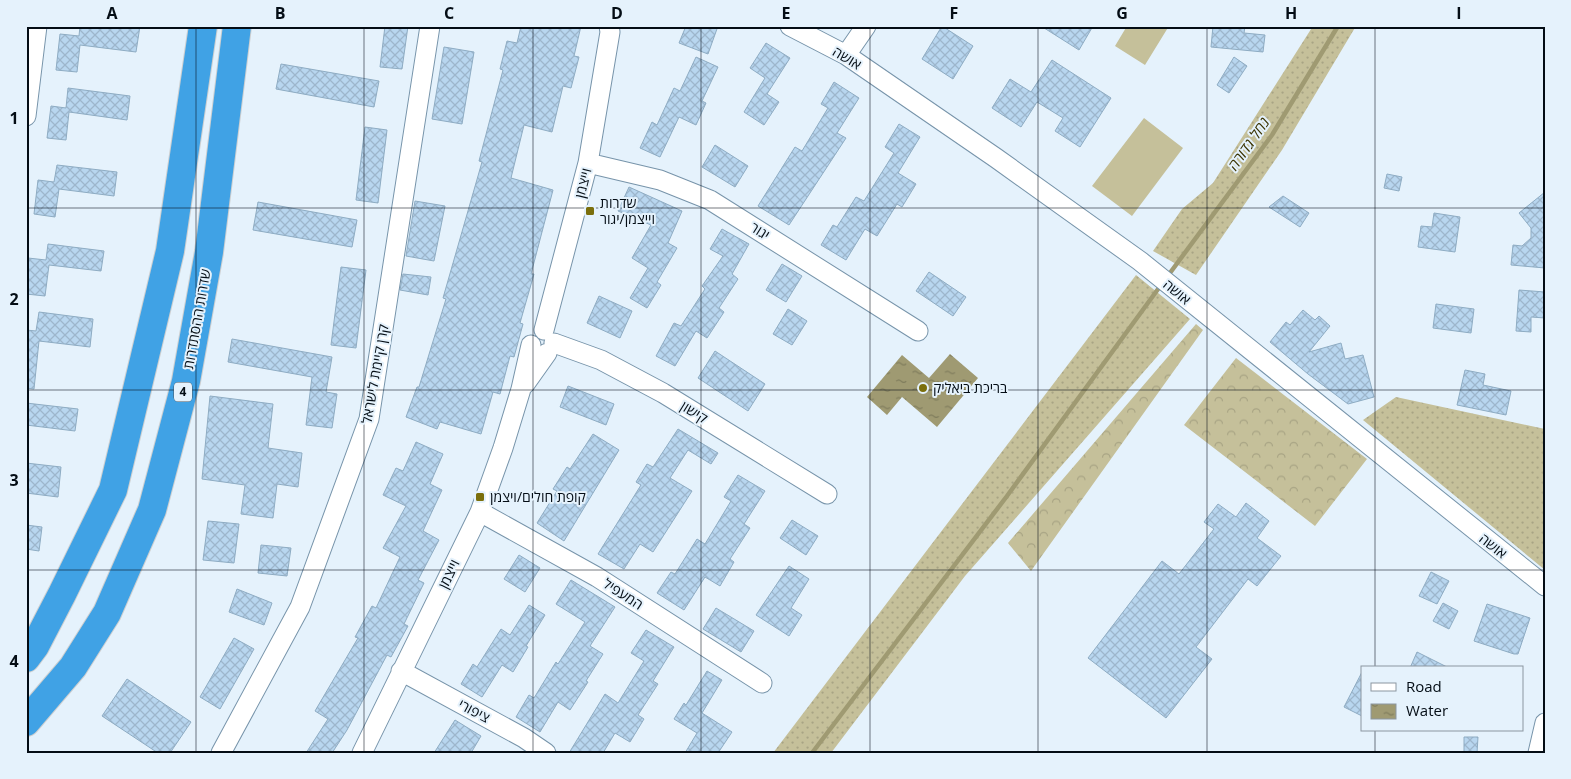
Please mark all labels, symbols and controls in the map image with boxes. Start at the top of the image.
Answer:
text: A [106,2,118,24]
text: B [275,2,285,24]
text: C [444,2,454,24]
text: D [611,2,623,24]
text: E [782,2,791,24]
text: F [950,2,958,24]
text: G [1116,2,1128,24]
text: H [1285,2,1297,24]
text: I [1456,2,1462,24]
street label: אושה [829,42,865,74]
text: 1 [9,107,19,129]
water label: נחל גדורה [1223,113,1274,174]
street label: וייצמן [570,166,595,200]
place label: שדרות וייצמן/יגור [600,193,655,228]
marker: שדרות וייצמן/יגור [584,205,596,217]
street label: יגור [747,217,774,244]
street label: שדרות ההסתדרות [178,267,215,370]
street label: אושה [1159,275,1195,309]
text: 2 [9,288,19,310]
street label: קרן קיימת לישראל [356,323,393,425]
place label: בריכת ביאליק [933,378,1008,397]
road number: 4 [174,382,192,402]
marker: בריכת ביאליק [917,382,929,394]
street label: קישון [677,396,711,427]
text: 3 [9,469,19,491]
place label: קופת חולים/ויצמן [490,487,586,506]
marker: קופת חולים/ויצמן [474,491,486,503]
street label: אושה [1475,529,1511,562]
street label: וייצמן [433,556,464,592]
street label: המעפיל [600,574,647,614]
text: 4 [9,650,19,672]
legend [1361,666,1524,732]
text: Road [1406,676,1442,696]
street label: ציפורי [455,694,494,727]
text: Water [1406,700,1448,720]

